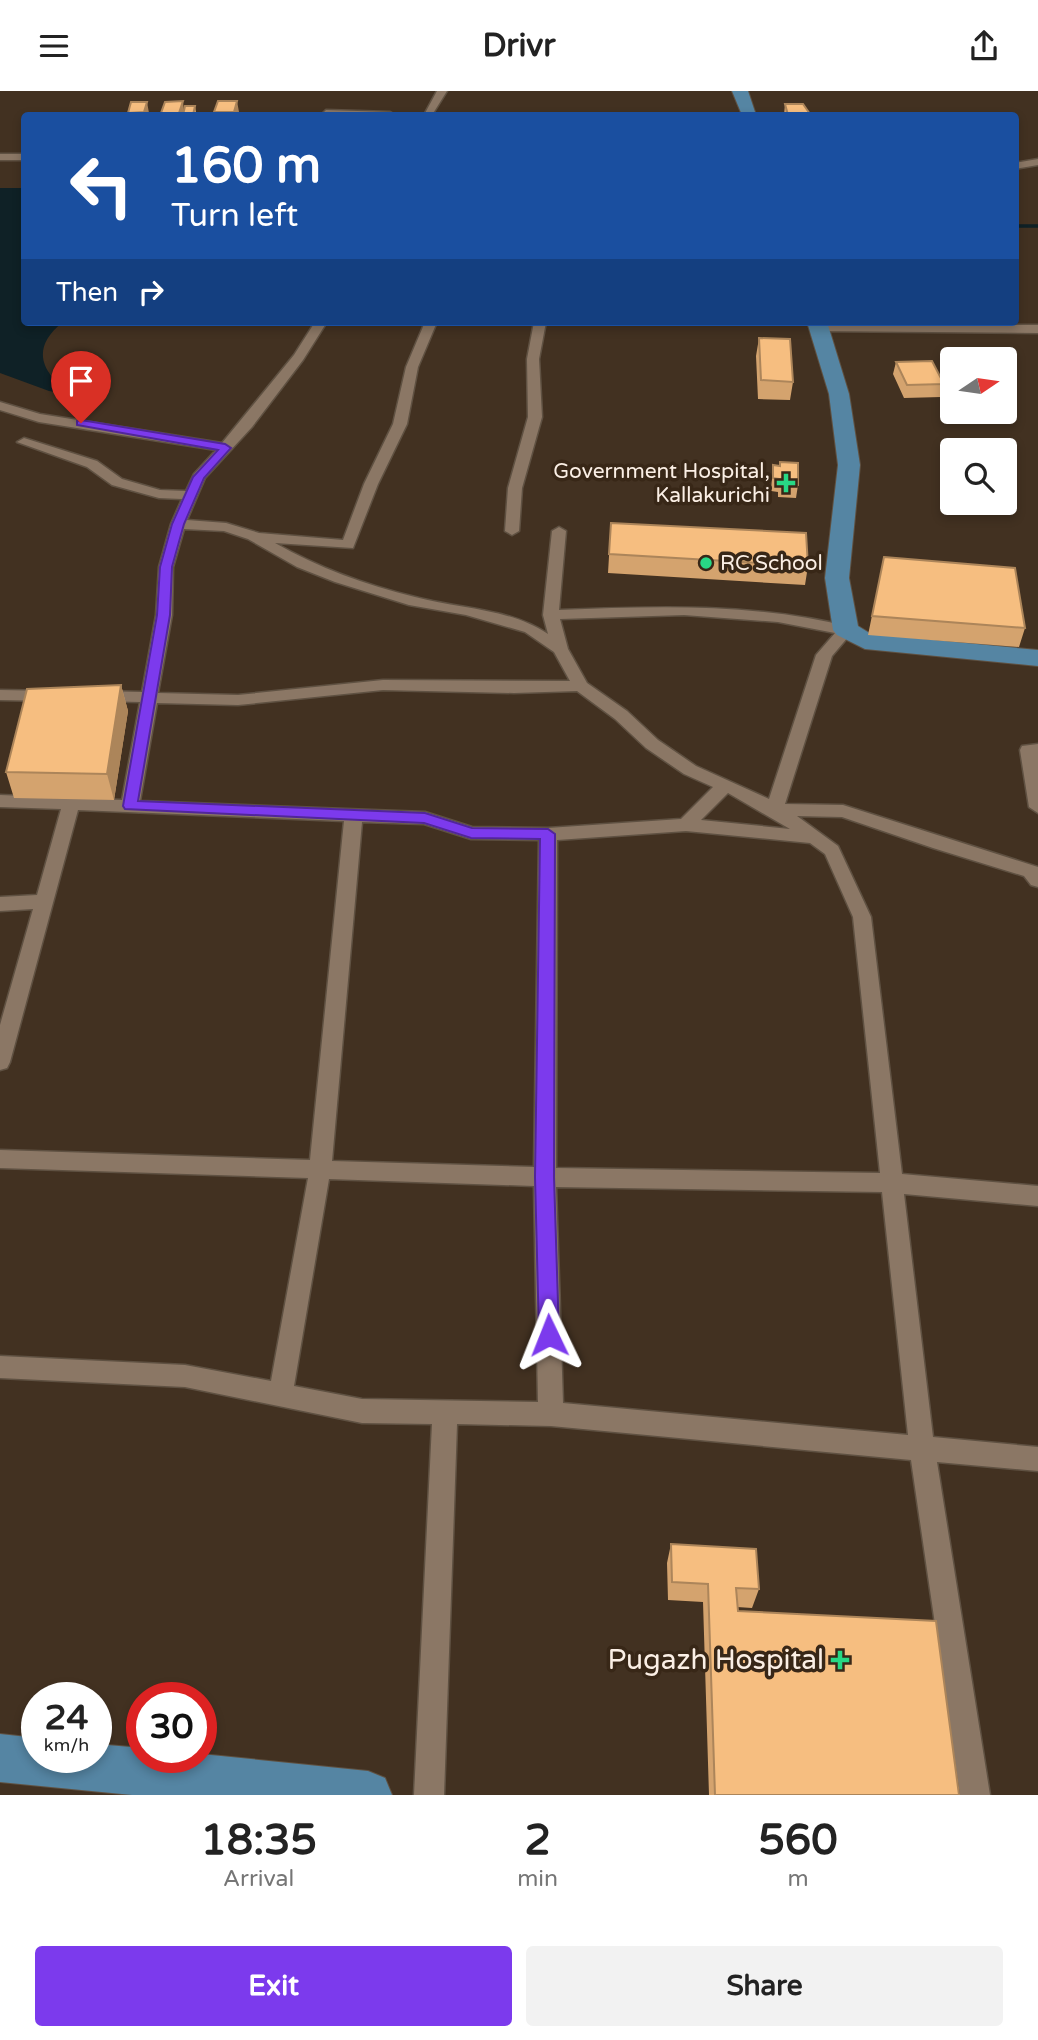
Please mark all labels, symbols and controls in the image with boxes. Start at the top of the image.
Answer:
icon: menu [35,27,73,65]
text: Drivr [482,27,556,65]
icon: share [965,27,1003,65]
text: 160 m [171,137,321,196]
icon: left [56,140,147,231]
text: Turn left [171,197,298,235]
icon: right [132,273,170,311]
text: Then [56,277,118,308]
north arrow [940,347,1017,423]
map controls [940,347,1017,515]
pin [51,351,111,423]
icon: arrive [62,362,100,400]
button: search [940,438,1017,515]
place label: Government Hospital, Kallakurichi [553,459,770,508]
marker: Government Hospital, Kallakurichi [776,473,796,493]
place label: RC School [720,551,823,576]
marker: RC School [698,555,714,571]
position arrow [512,1298,586,1372]
place label: Pugazh Hospital [607,1643,824,1677]
marker: Pugazh Hospital [830,1650,850,1670]
speed limit sign: 30 [126,1682,217,1773]
text: 24 [45,1697,88,1739]
text: km/h [44,1734,89,1756]
text: 18:35 [200,1815,317,1866]
text: 2 [524,1815,551,1866]
text: 560 [758,1815,838,1866]
text: Arrival [223,1865,294,1893]
text: min [517,1865,558,1893]
text: m [787,1865,809,1893]
button: Exit [35,1946,512,2026]
button: Share [526,1946,1003,2026]

